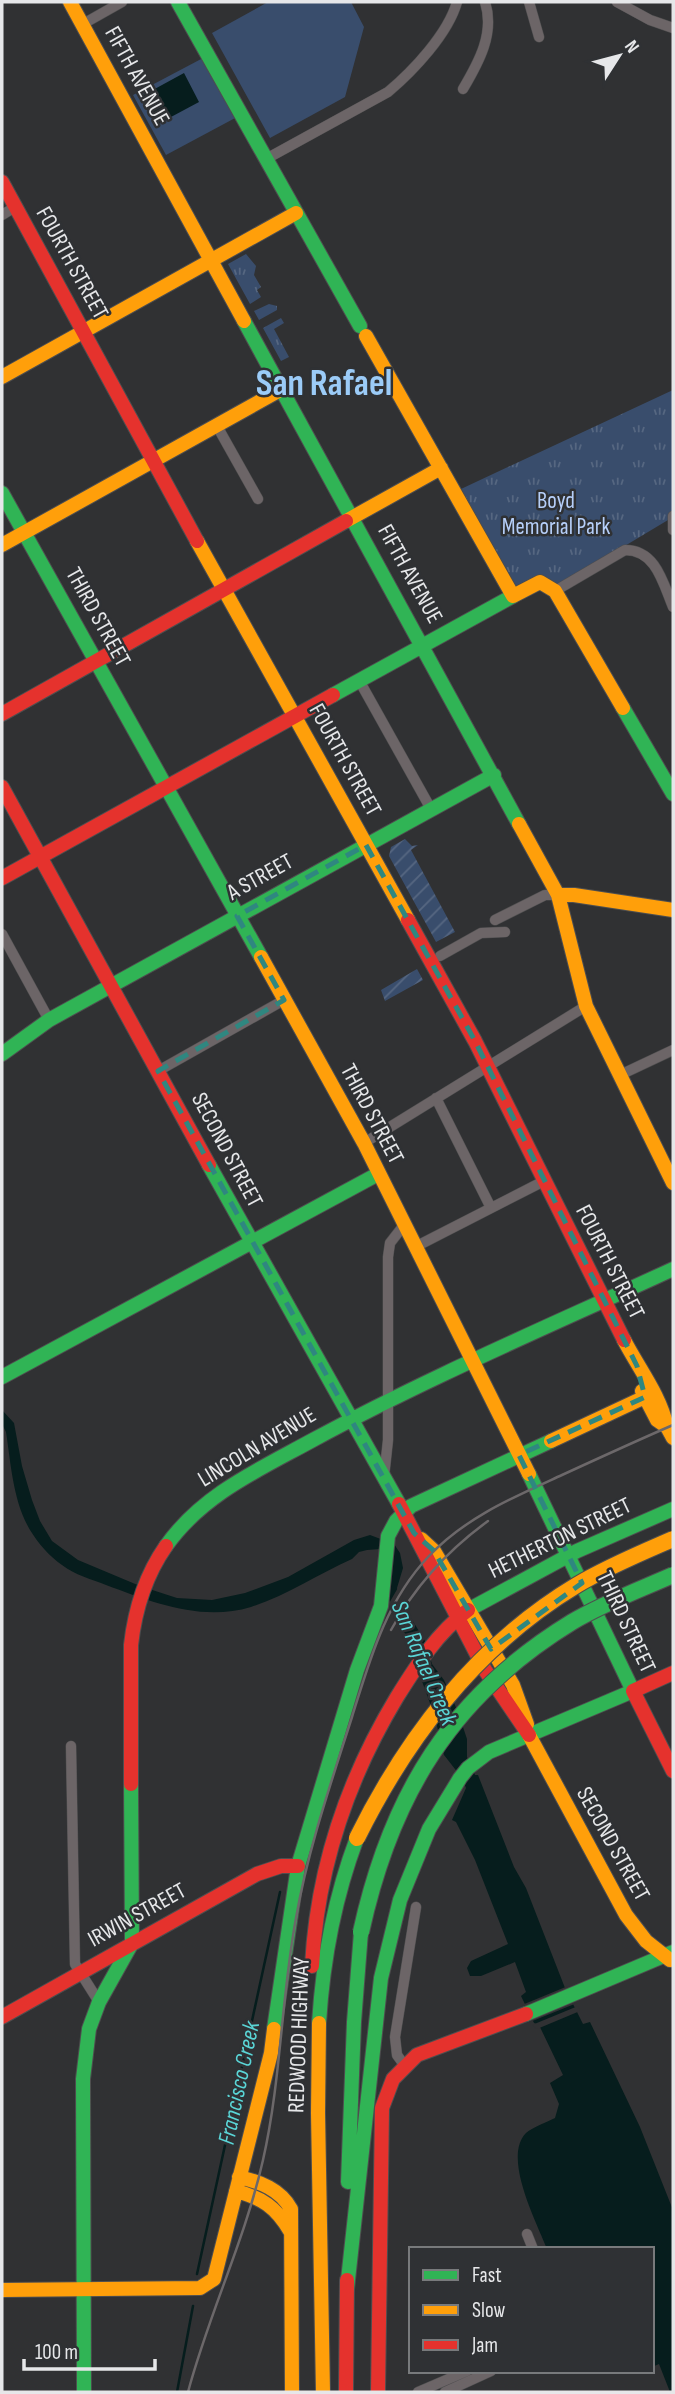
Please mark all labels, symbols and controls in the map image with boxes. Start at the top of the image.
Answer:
north arrow [584,21,654,91]
street label: FIFTH AVENUE [98,22,176,130]
text: N [619,36,644,58]
street label: FOURTH STREET [30,202,114,324]
district label: San Rafael [256,362,392,406]
park label: Boyd Memorial Park [502,487,610,541]
street label: FIFTH AVENUE [371,520,449,628]
street label: THIRD STREET [59,562,137,672]
street label: FOURTH STREET [303,699,387,821]
street label: A STREET [221,847,298,907]
street label: THIRD STREET [334,1059,410,1169]
street label: SECOND STREET [185,1088,269,1212]
street label: FOURTH STREET [569,1200,651,1324]
street label: LINCOLN AVENUE [193,1401,321,1493]
street label: HETHERTON STREET [484,1491,636,1585]
street label: THIRD STREET [590,1567,662,1677]
water label: San Rafael Creek [385,1596,464,1731]
street label: SECOND STREET [570,1782,656,1906]
street label: IRWIN STREET [83,1877,191,1953]
street label: REDWOOD HIGHWAY [282,1956,316,2114]
water label: Francisco Creek [212,2018,266,2147]
legend [409,2247,654,2373]
text: Fast [472,2263,502,2288]
text: Slow [472,2298,506,2323]
scale bar [24,2328,156,2372]
text: Jam [471,2333,498,2358]
text: 100 m [35,2340,78,2365]

